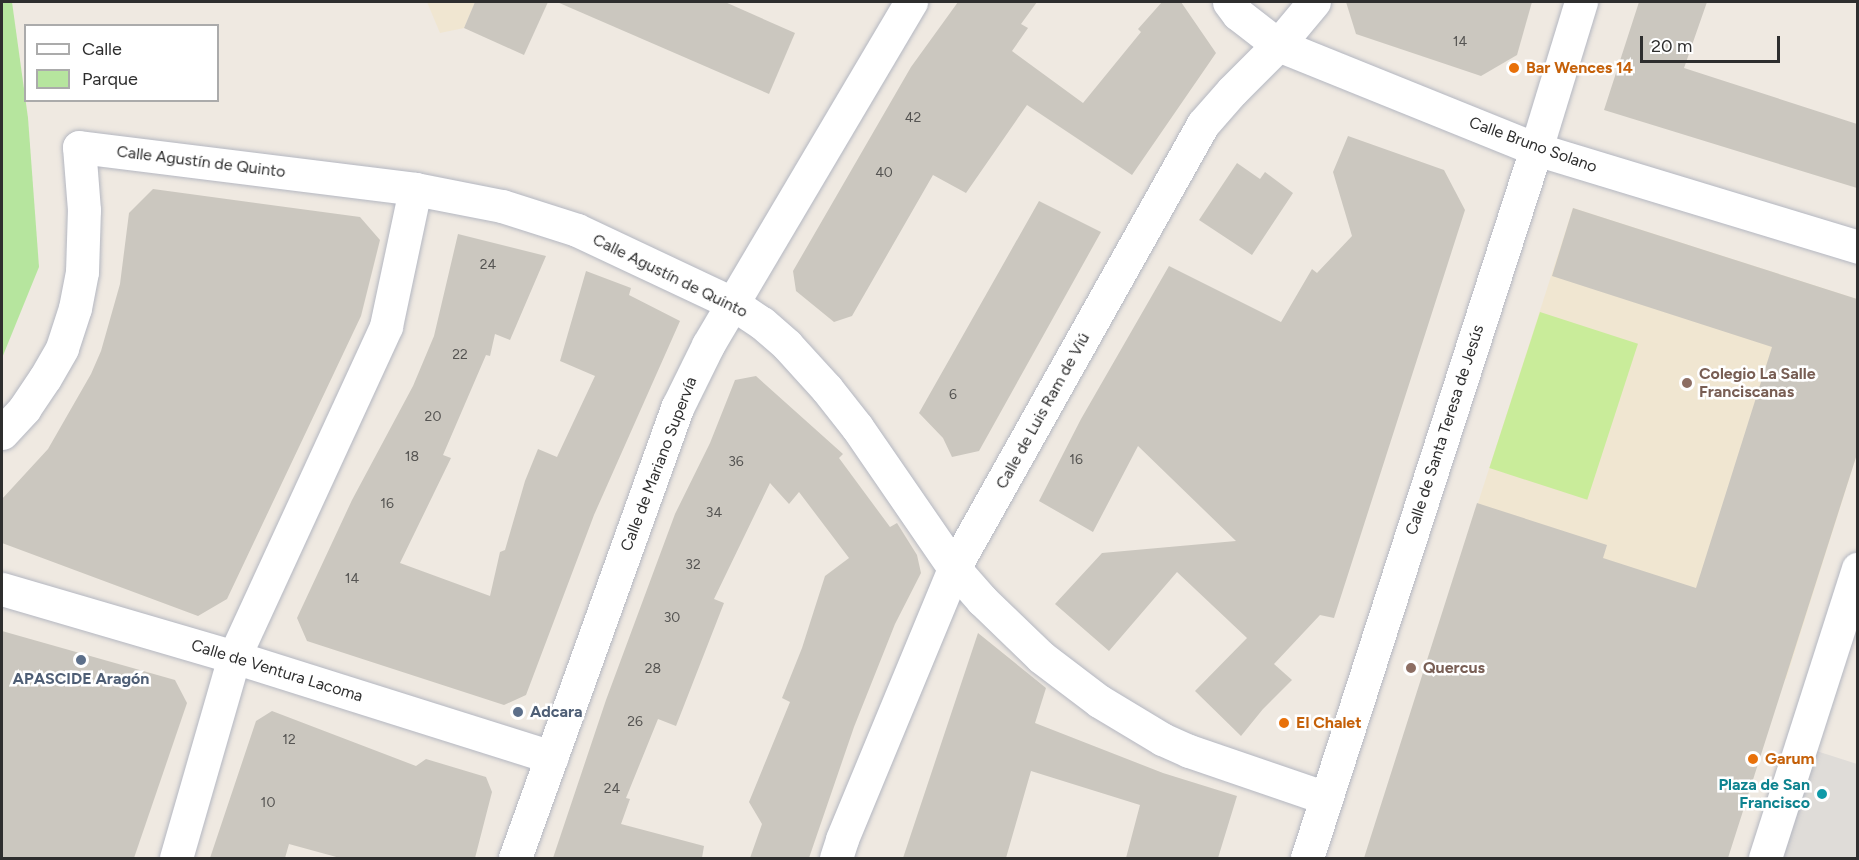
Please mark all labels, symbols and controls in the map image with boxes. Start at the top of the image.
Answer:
legend [24,24,219,102]
scale bar [1643,24,1782,62]
house number: 14 [1453,34,1467,50]
text: 20 m [1651,35,1692,57]
text: Calle [82,38,122,60]
place label: Bar Wences 14 [1526,58,1633,78]
marker: Bar Wences 14 [1507,61,1521,75]
text: Parque [82,68,138,90]
house number: 42 [905,110,921,126]
street label: Calle Bruno Solano [1466,113,1600,177]
street label: Calle Agustín de Quinto [115,142,287,182]
house number: 40 [875,165,893,181]
street label: Calle Agustín de Quinto [589,230,751,322]
house number: 24 [480,257,496,273]
street label: Calle de Santa Teresa de Jesús [1402,323,1488,537]
street label: Calle de Luis Ram de Viú [992,330,1094,492]
house number: 22 [452,347,468,363]
place label: Colegio La Salle Franciscanas [1699,364,1816,402]
street label: Calle de Mariano Supervía [617,374,701,554]
marker: Colegio La Salle Franciscanas [1680,376,1694,390]
house number: 6 [949,387,957,403]
house number: 20 [425,409,441,425]
house number: 18 [405,449,419,465]
house number: 16 [1069,452,1083,468]
house number: 36 [728,454,744,470]
house number: 16 [380,496,394,512]
house number: 34 [706,505,722,521]
house number: 32 [685,557,701,573]
house number: 14 [345,571,359,587]
house number: 30 [664,610,680,626]
street label: Calle de Ventura Lacoma [189,636,365,706]
marker: APASCIDE Aragón [74,653,88,667]
place label: Quercus [1423,658,1485,678]
house number: 28 [645,661,661,677]
marker: Quercus [1404,661,1418,675]
place label: APASCIDE Aragón [13,669,149,689]
place label: Adcara [530,702,583,722]
marker: Adcara [511,705,525,719]
place label: El Chalet [1296,713,1362,733]
house number: 26 [627,714,643,730]
marker: El Chalet [1277,716,1291,730]
house number: 12 [282,732,296,748]
place label: Garum [1765,749,1815,769]
marker: Garum [1746,752,1760,766]
place label: Plaza de San Francisco [1718,775,1810,813]
house number: 24 [604,781,620,797]
marker: Plaza de San Francisco [1815,787,1829,801]
house number: 10 [261,795,275,811]

